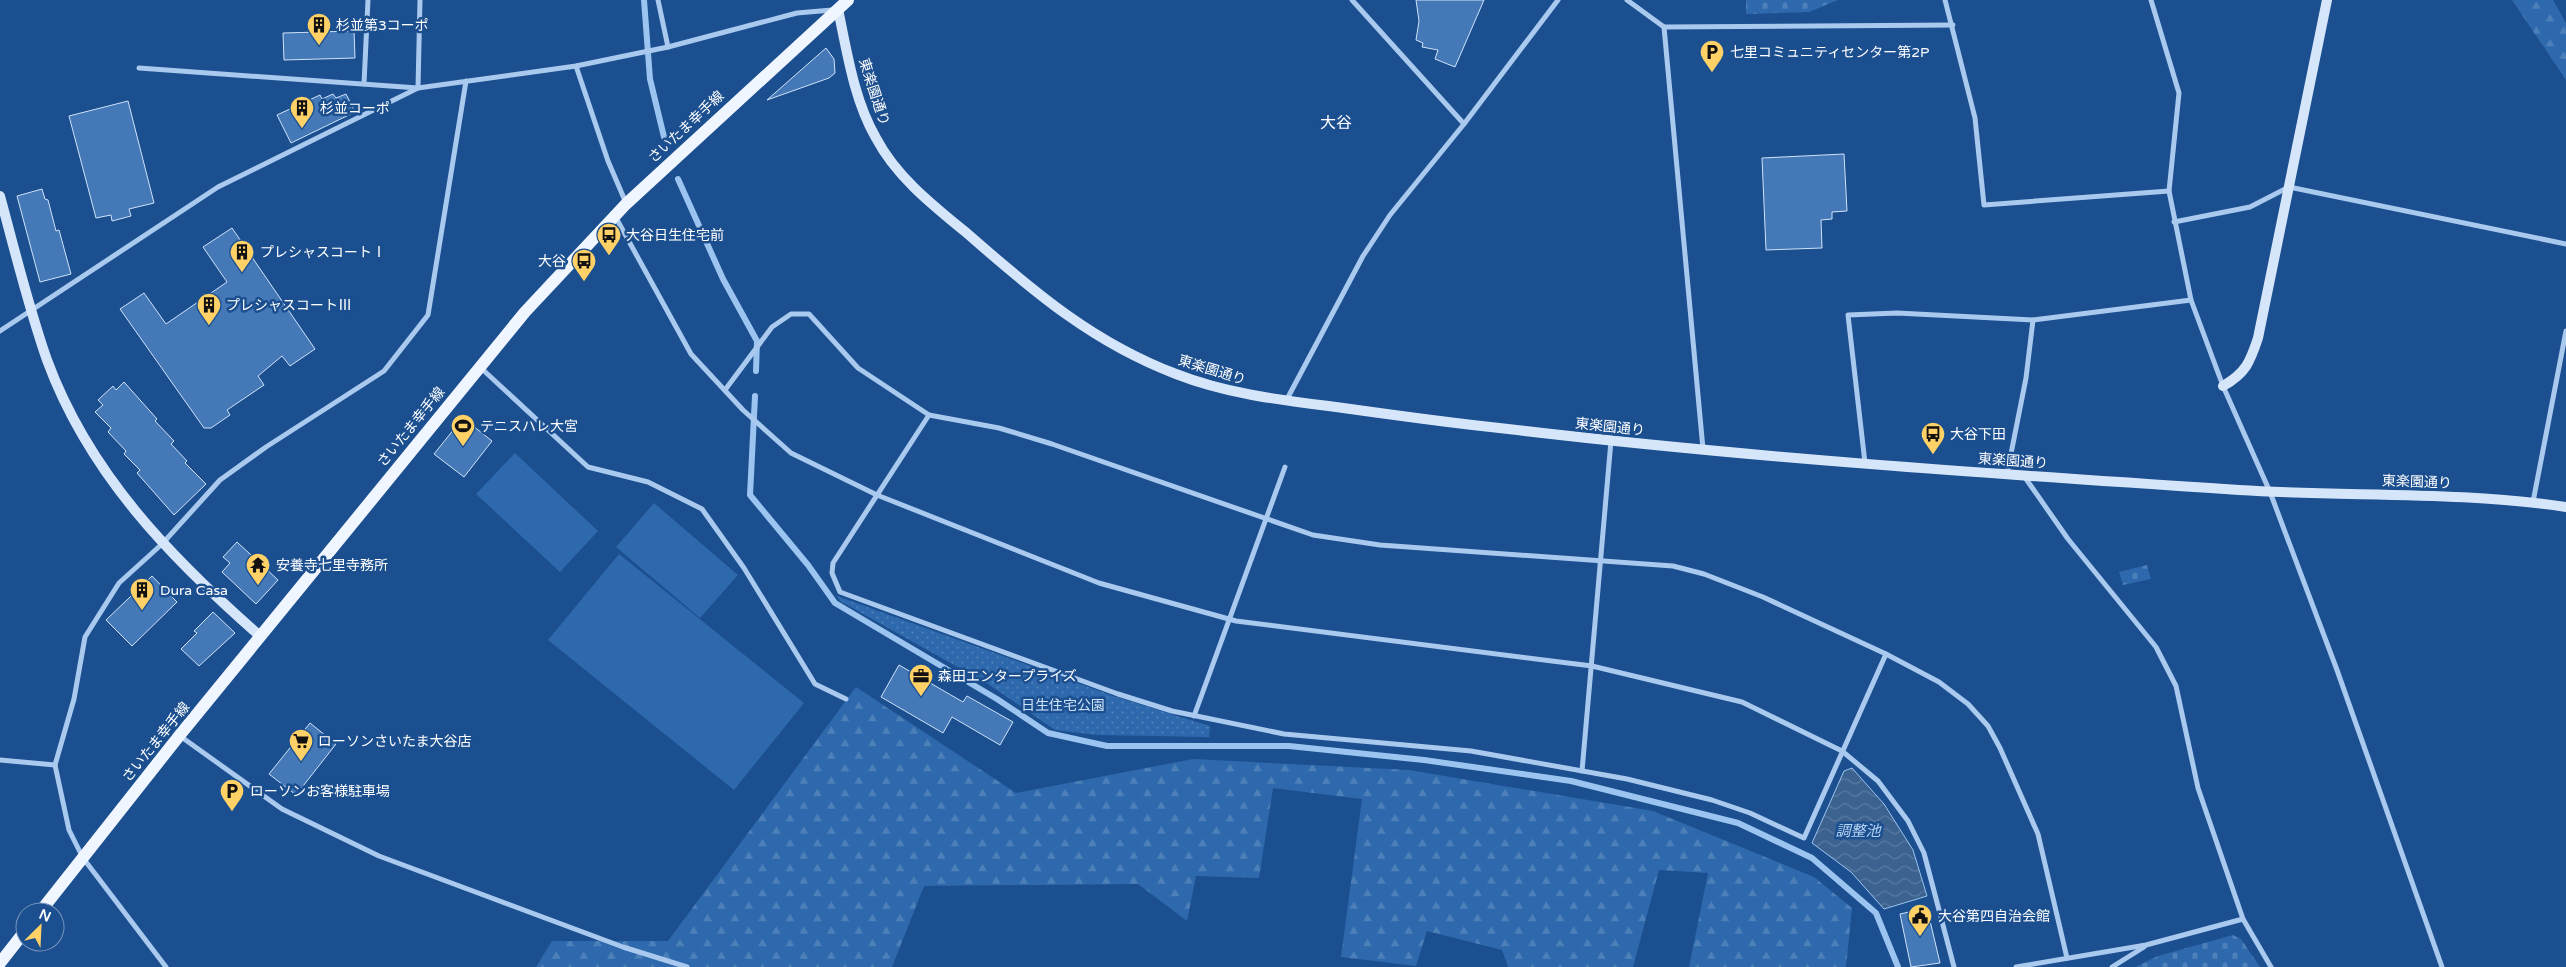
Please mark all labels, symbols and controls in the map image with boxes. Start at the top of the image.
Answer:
building icon: 杉並第3コーポ [306,12,332,46]
place label: 杉並第3コーポ [336,17,429,34]
parking icon: 七里コミュニティセンター第2P [1699,39,1725,73]
place label: 七里コミュニティセンター第2P [1730,44,1929,61]
street label: 東楽園通り [855,56,893,128]
street label: さいたま幸手線 [645,88,727,166]
building icon: 杉並コーポ [289,95,315,129]
place label: 杉並コーポ [320,100,390,117]
district label: 大谷 [1320,113,1352,133]
bus stop icon: 大谷日生住宅前 [596,222,622,256]
place label: 大谷日生住宅前 [626,227,724,244]
building icon: プレシャスコートⅠ [229,239,255,273]
place label: プレシャスコートⅠ [260,244,386,261]
bus stop icon: 大谷 [571,248,597,282]
place label: 大谷 [538,253,566,270]
building icon: プレシャスコートⅢ [196,292,222,326]
place label: プレシャスコートⅢ [226,297,352,314]
street label: 東楽園通り [1176,352,1248,388]
street label: さいたま幸手線 [374,384,448,470]
sports icon: テニスハレ大宮 [450,413,476,447]
street label: 東楽園通り [1574,415,1646,439]
place label: テニスハレ大宮 [480,418,578,435]
bus stop icon: 大谷下田 [1920,421,1946,455]
place label: 大谷下田 [1950,426,2006,443]
street label: 東楽園通り [1977,450,2049,472]
street label: 東楽園通り [2382,472,2452,492]
temple icon: 安養寺七里寺務所 [245,552,271,586]
place label: 安養寺七里寺務所 [276,557,388,574]
building icon: Dura Casa [129,577,155,611]
place label: Dura Casa [160,582,228,599]
office icon: 森田エンタープライズ [908,663,934,697]
place label: 森田エンタープライズ [938,668,1077,685]
park label: 日生住宅公園 [1021,697,1105,714]
street label: さいたま幸手線 [119,699,193,785]
supermarket icon: ローソンさいたま大谷店 [288,728,314,762]
place label: ローソンさいたま大谷店 [318,733,472,750]
parking icon: ローソンお客様駐車場 [219,778,245,812]
place label: ローソンお客様駐車場 [250,783,390,800]
water label: 調整池 [1835,822,1882,840]
north arrow [15,902,65,952]
public building icon: 大谷第四自治会館 [1907,903,1933,937]
text: N [36,906,54,926]
place label: 大谷第四自治会館 [1938,908,2050,925]

